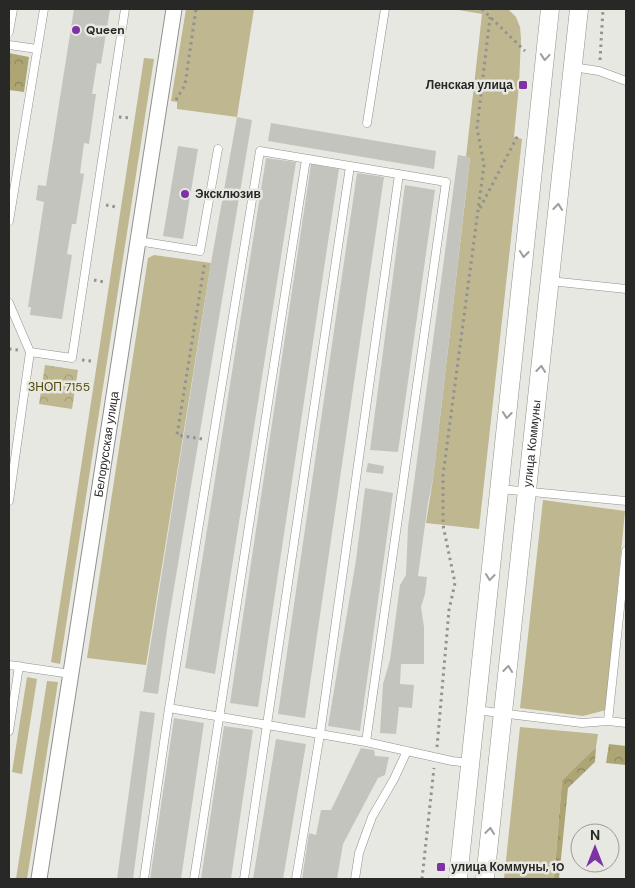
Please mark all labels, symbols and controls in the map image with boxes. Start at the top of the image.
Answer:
place label: Queen [86,22,125,38]
marker: Queen [70,24,82,36]
one-way arrow [540,54,551,62]
place label: Ленская улица [426,77,513,93]
marker: Ленская улица [517,79,529,91]
place label: Эксклюзив [195,186,261,202]
marker: Эксклюзив [179,188,191,200]
one-way arrow [552,203,563,211]
one-way arrow [519,250,530,258]
one-way arrow [535,364,546,372]
park label: ЗНОП 7155 [28,379,90,395]
street label: Белорусская улица [90,390,123,498]
street label: улица Коммуны [519,399,545,488]
one-way arrow [502,412,513,420]
one-way arrow [485,573,496,581]
one-way arrow [502,665,513,673]
north arrow [570,823,620,873]
one-way arrow [484,826,495,834]
text: N [590,826,600,844]
place label: улица Коммуны, 10 [451,859,564,875]
marker: улица Коммуны, 10 [435,861,447,873]

